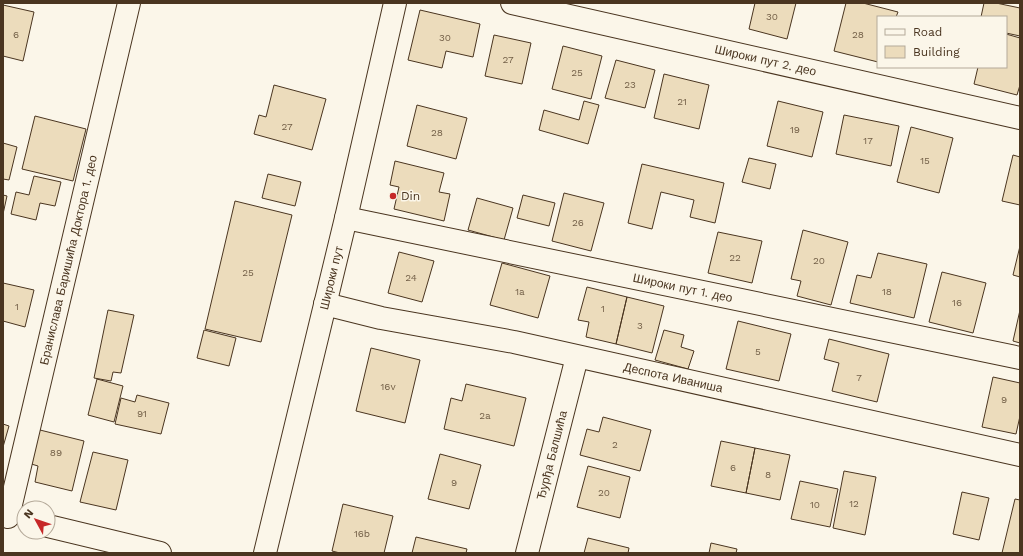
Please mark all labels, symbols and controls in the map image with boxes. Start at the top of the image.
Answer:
house number: 30 [766,11,778,22]
legend [877,16,1007,68]
text: Road [913,25,942,39]
house number: 6 [13,29,19,40]
house number: 28 [852,29,864,40]
house number: 30 [439,32,451,43]
street label: Широки пут 2. део [713,42,818,79]
text: Building [913,45,960,59]
house number: 27 [502,54,514,65]
house number: 25 [571,67,583,78]
house number: 23 [624,79,636,90]
house number: 21 [677,96,687,107]
house number: 27 [281,121,293,132]
house number: 19 [790,124,800,135]
house number: 28 [431,127,443,138]
house number: 17 [863,135,873,146]
street label: Бранислава Баришића Доктора 1. део [37,153,100,366]
house number: 15 [920,155,930,166]
place label: Din [401,189,420,203]
marker: Din [388,191,398,201]
house number: 26 [572,217,584,228]
street label: Широки пут [317,244,346,311]
house number: 22 [729,252,741,263]
house number: 20 [813,255,825,266]
house number: 25 [242,267,254,278]
street label: Широки пут 1. део [632,271,734,305]
house number: 24 [405,272,417,283]
house number: 1a [515,286,525,297]
house number: 18 [882,286,892,297]
house number: 16 [952,297,962,308]
house number: 1 [15,301,19,312]
house number: 1 [601,303,605,314]
house number: 3 [637,320,643,331]
house number: 5 [755,346,761,357]
street label: Деспота Иваниша [622,360,724,395]
house number: 7 [856,372,862,383]
house number: 16v [380,381,396,392]
house number: 9 [1001,394,1007,405]
house number: 91 [137,408,147,419]
street label: Ђурђа Балшића [534,409,570,501]
house number: 2a [479,410,491,421]
house number: 2 [612,439,618,450]
house number: 89 [50,447,62,458]
house number: 6 [730,462,736,473]
house number: 8 [765,469,771,480]
house number: 9 [451,477,457,488]
house number: 20 [598,487,610,498]
house number: 12 [849,498,859,509]
house number: 10 [810,499,820,510]
north arrow [16,500,56,540]
text: N [21,507,36,521]
house number: 16b [354,528,370,539]

